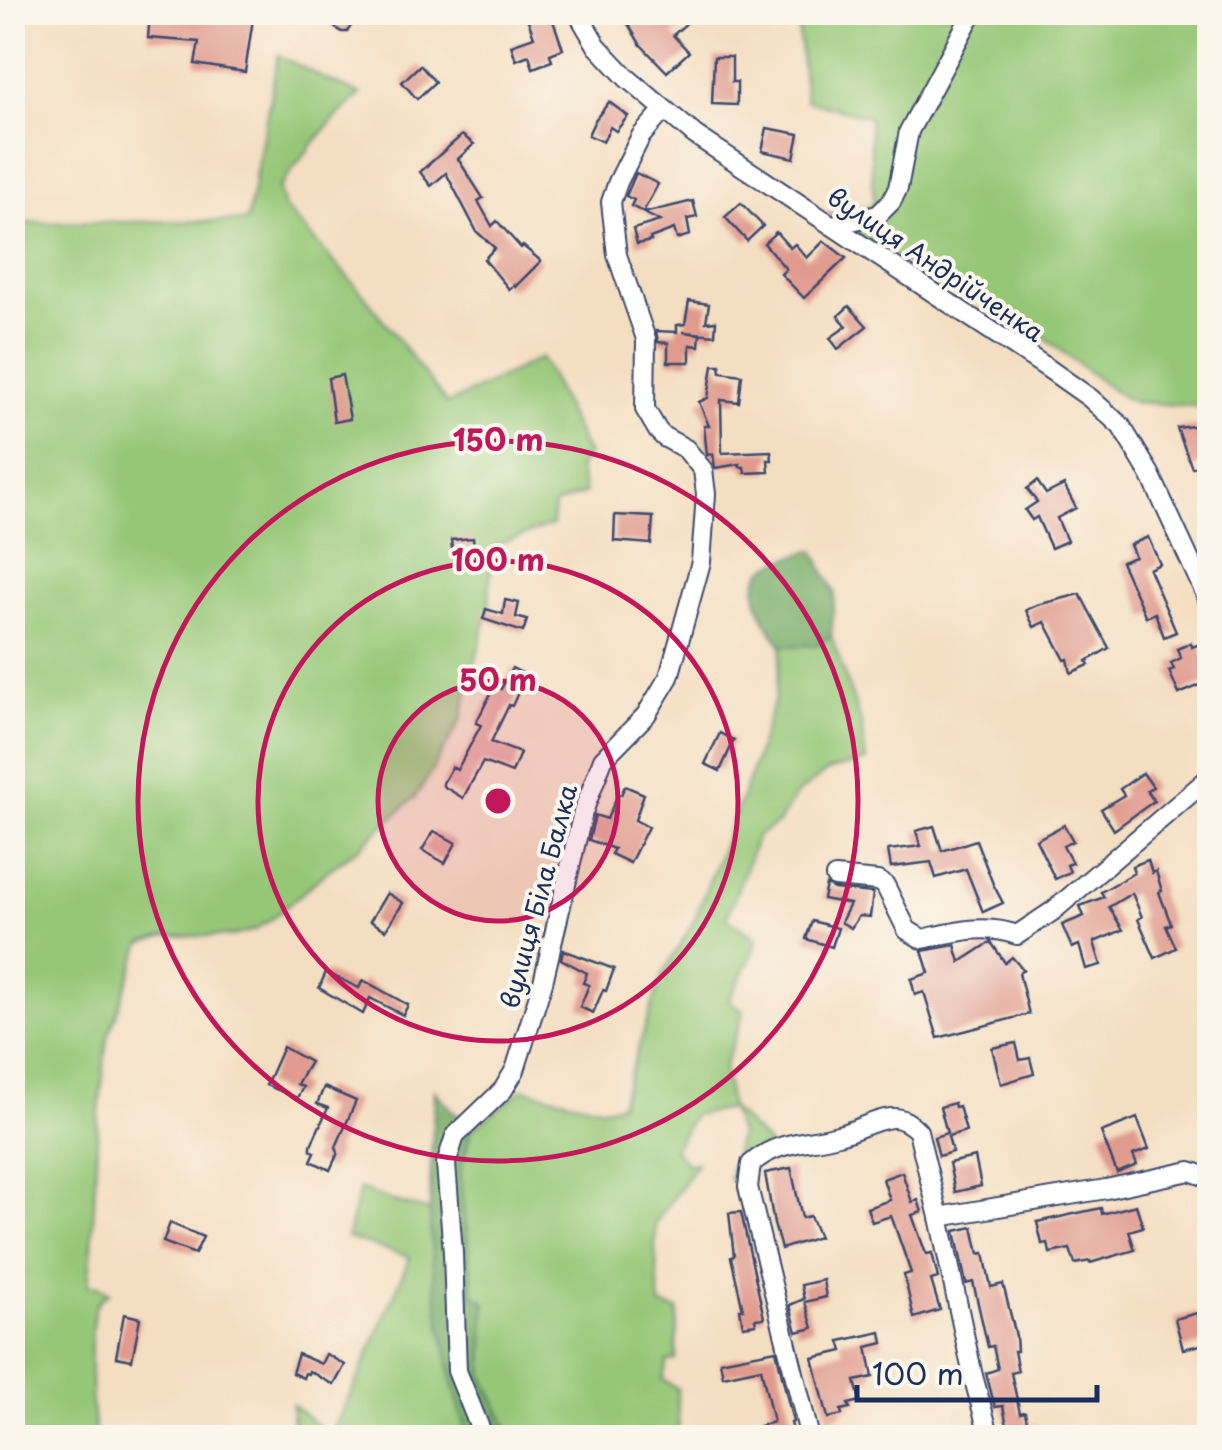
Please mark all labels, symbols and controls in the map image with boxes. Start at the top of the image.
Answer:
street label: вулиця Андрійченка [820,177,1052,351]
text: 150 m [453,416,543,461]
text: 100 m [451,536,545,581]
text: 50 m [459,656,537,701]
street label: вулиця Біла Балка [490,779,586,1012]
centre of rings [480,783,516,819]
scale bar [857,1340,1097,1402]
text: 100 m [872,1350,964,1395]

